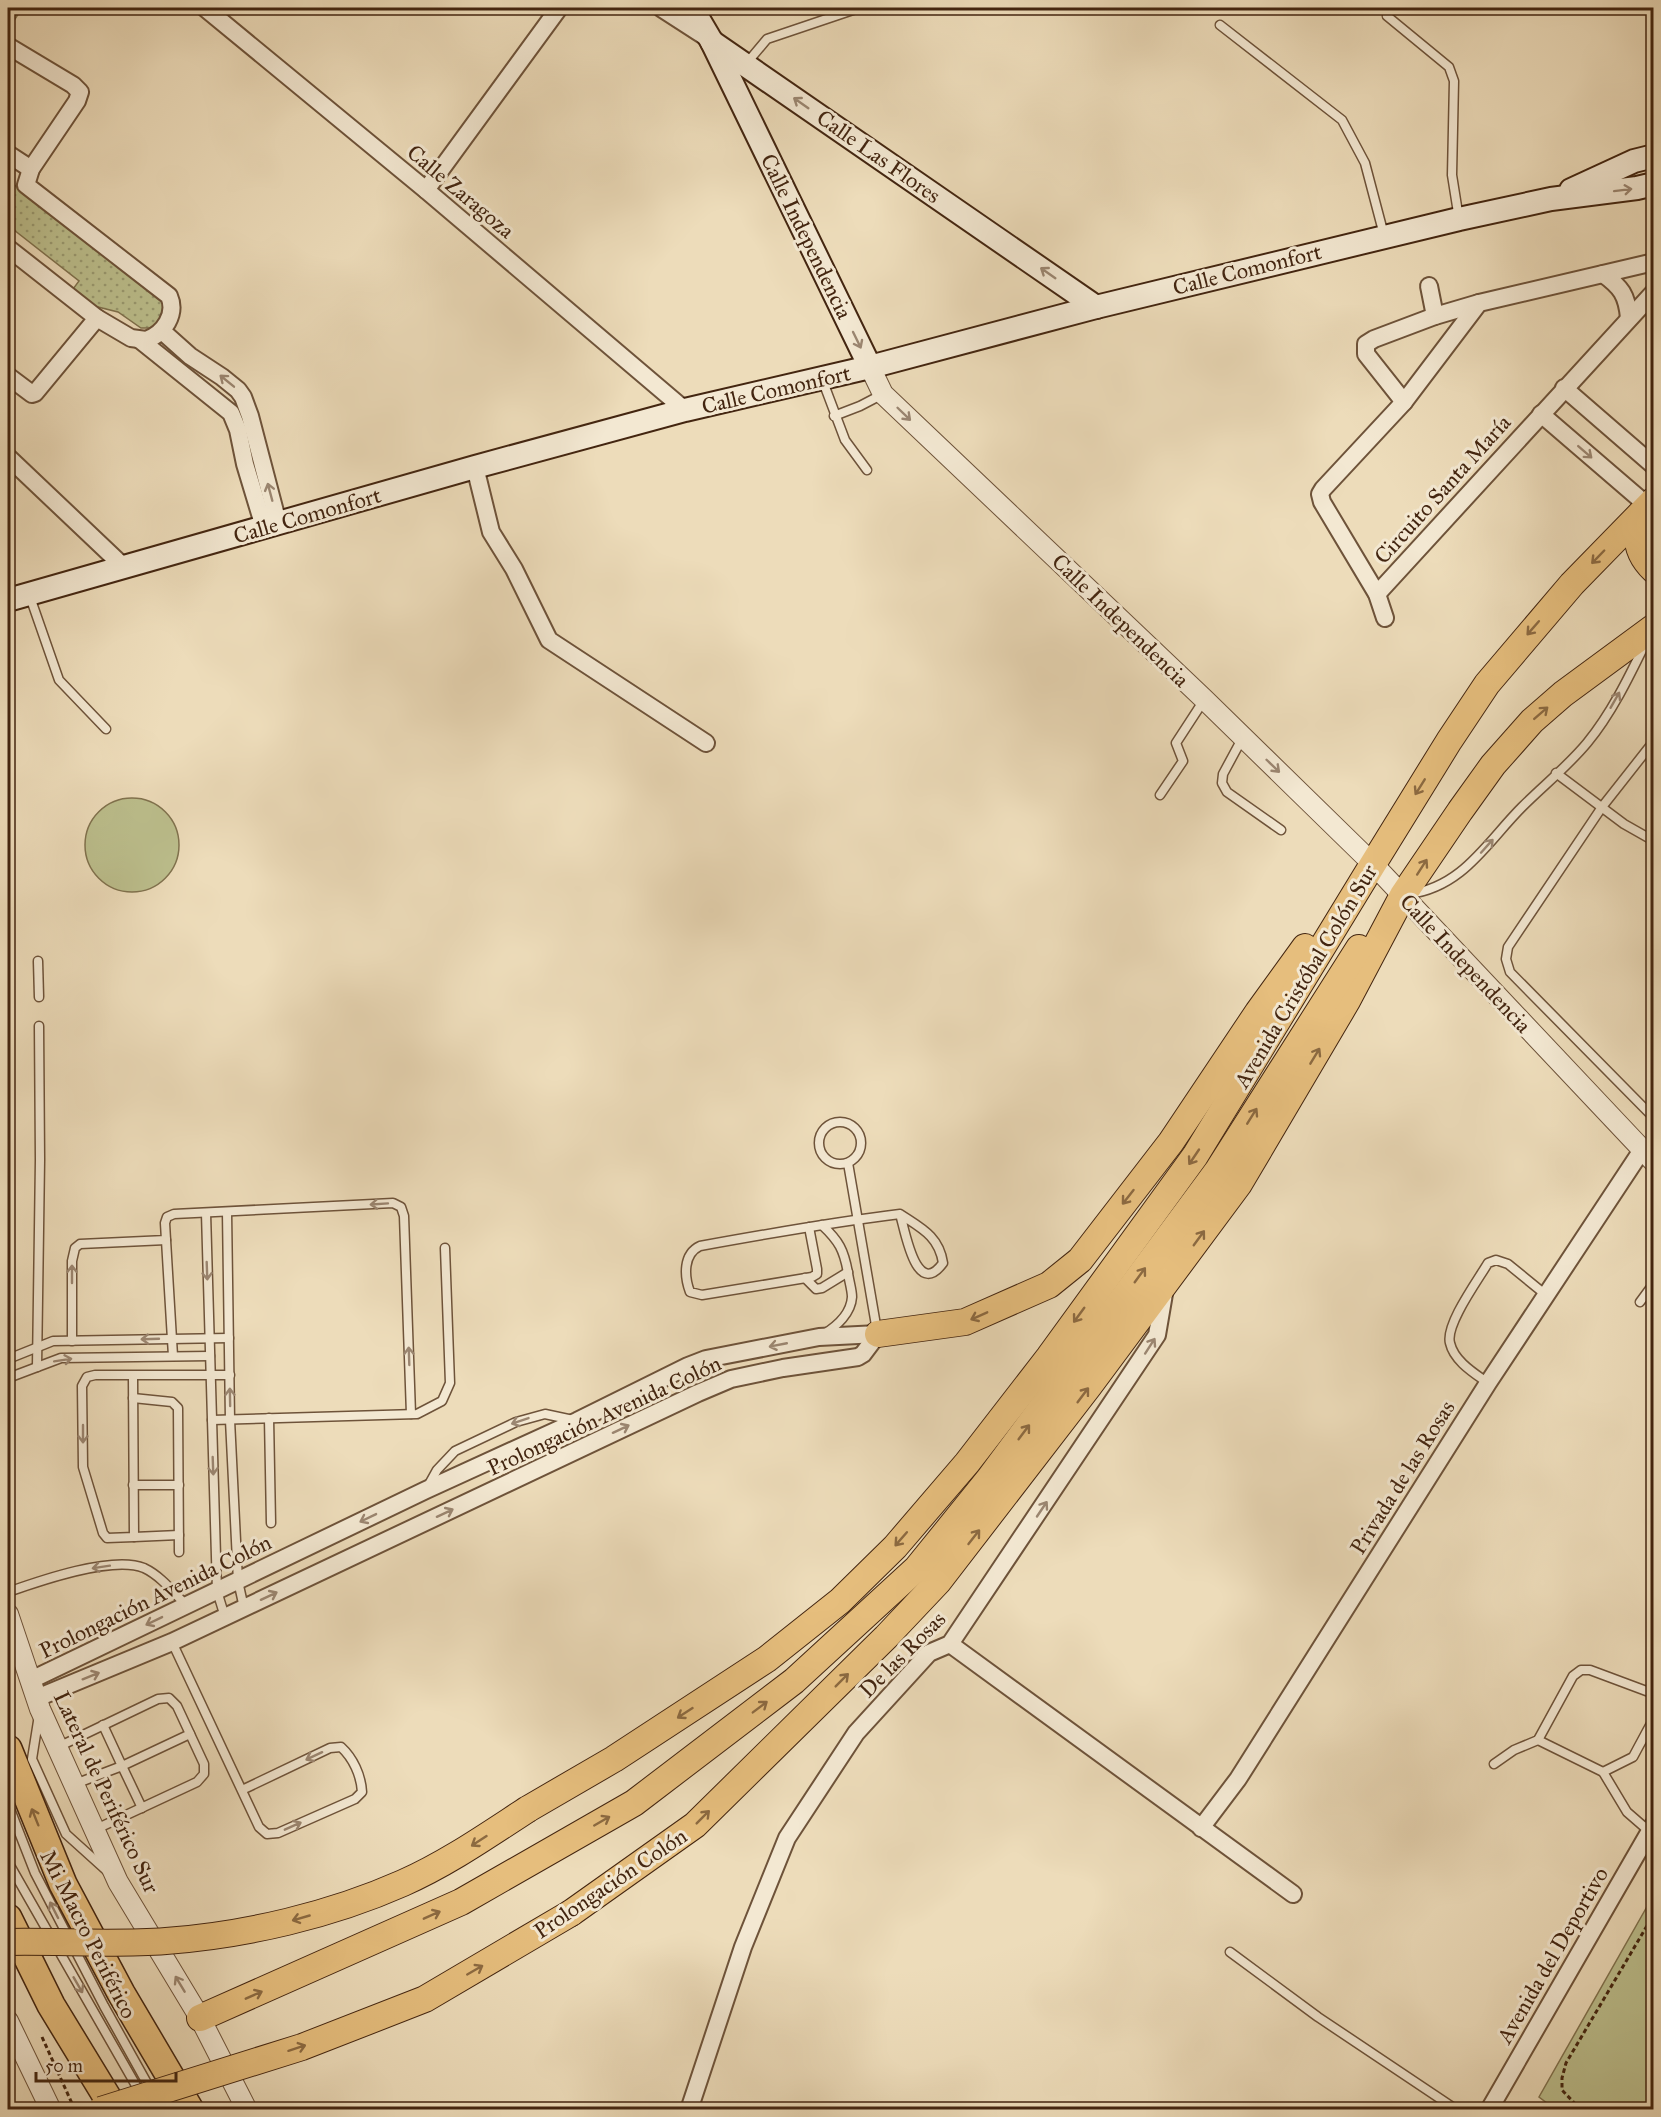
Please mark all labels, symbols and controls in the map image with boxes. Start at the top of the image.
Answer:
one-way arrow [793,97,810,109]
street label: Calle Las Flores [812,104,946,209]
street label: Calle Zaragoza [402,139,520,244]
street label: Calle Independencia [755,149,859,324]
one-way arrow [1613,184,1633,195]
street label: Calle Comonfort [1170,238,1324,301]
one-way arrow [1040,267,1056,279]
one-way arrow [851,331,863,349]
street label: Calle Comonfort [699,359,854,420]
one-way arrow [219,374,235,387]
one-way arrow [897,406,912,421]
street label: Circuito Santa María [1368,409,1517,569]
one-way arrow [1578,445,1593,459]
street label: Calle Comonfort [230,481,384,549]
one-way arrow [264,483,275,502]
street label: Calle Independencia [1046,548,1195,693]
one-way arrow [1591,549,1606,564]
one-way arrow [1526,620,1540,635]
one-way arrow [1609,692,1621,709]
one-way arrow [1533,706,1548,720]
one-way arrow [1265,759,1280,773]
one-way arrow [1414,778,1426,795]
one-way arrow [1480,839,1494,854]
street label: Avenida Cristóbal Colón Sur [1227,859,1383,1094]
one-way arrow [1416,859,1428,875]
street label: Calle Independencia [1394,888,1537,1039]
one-way arrow [1309,1048,1321,1065]
one-way arrow [1246,1108,1258,1125]
one-way arrow [1188,1149,1200,1165]
one-way arrow [1122,1189,1135,1205]
one-way arrow [370,1199,389,1210]
one-way arrow [1193,1231,1205,1247]
one-way arrow [202,1261,213,1281]
one-way arrow [66,1264,78,1284]
one-way arrow [1134,1268,1146,1284]
one-way arrow [1073,1306,1086,1322]
one-way arrow [971,1310,989,1322]
one-way arrow [140,1334,160,1345]
one-way arrow [1143,1338,1156,1355]
one-way arrow [769,1340,788,1351]
one-way arrow [403,1346,415,1366]
street label: Prolongación Avenida Colón [483,1349,726,1482]
one-way arrow [52,1354,72,1365]
one-way arrow [1076,1387,1089,1403]
one-way arrow [224,1388,236,1408]
street label: Privada de las Rosas [1344,1395,1461,1559]
one-way arrow [511,1417,530,1428]
one-way arrow [612,1423,630,1435]
one-way arrow [77,1424,88,1444]
one-way arrow [1018,1425,1030,1441]
one-way arrow [207,1456,219,1476]
one-way arrow [1036,1501,1048,1518]
one-way arrow [436,1506,454,1518]
one-way arrow [359,1513,377,1525]
street label: Prolongación Avenida Colón [35,1528,276,1664]
one-way arrow [968,1529,980,1545]
one-way arrow [895,1531,908,1547]
one-way arrow [92,1561,111,1572]
one-way arrow [259,1590,277,1602]
street label: De las Rosas [854,1606,951,1703]
one-way arrow [146,1615,164,1627]
one-way arrow [81,1670,99,1681]
one-way arrow [835,1673,850,1687]
street label: Lateral de Periférico Sur [48,1687,166,1898]
one-way arrow [752,1700,768,1713]
one-way arrow [677,1707,693,1719]
one-way arrow [305,1750,323,1762]
one-way arrow [29,1808,40,1826]
one-way arrow [696,1809,711,1824]
one-way arrow [593,1815,611,1826]
one-way arrow [284,1820,302,1832]
street label: Prolongación Colón [529,1822,692,1945]
one-way arrow [471,1835,488,1847]
street label: Mi Macro Periférico [34,1845,143,2023]
street label: Avenida del Deportivo [1490,1862,1614,2049]
one-way arrow [48,1901,60,1919]
one-way arrow [422,1909,440,1920]
one-way arrow [292,1913,311,1924]
one-way arrow [466,1963,483,1975]
one-way arrow [73,1976,84,1994]
one-way arrow [173,1976,185,1993]
one-way arrow [244,1988,262,2000]
one-way arrow [287,2042,306,2053]
scale bar [36,2045,176,2083]
text: 50 m [45,2055,83,2077]

